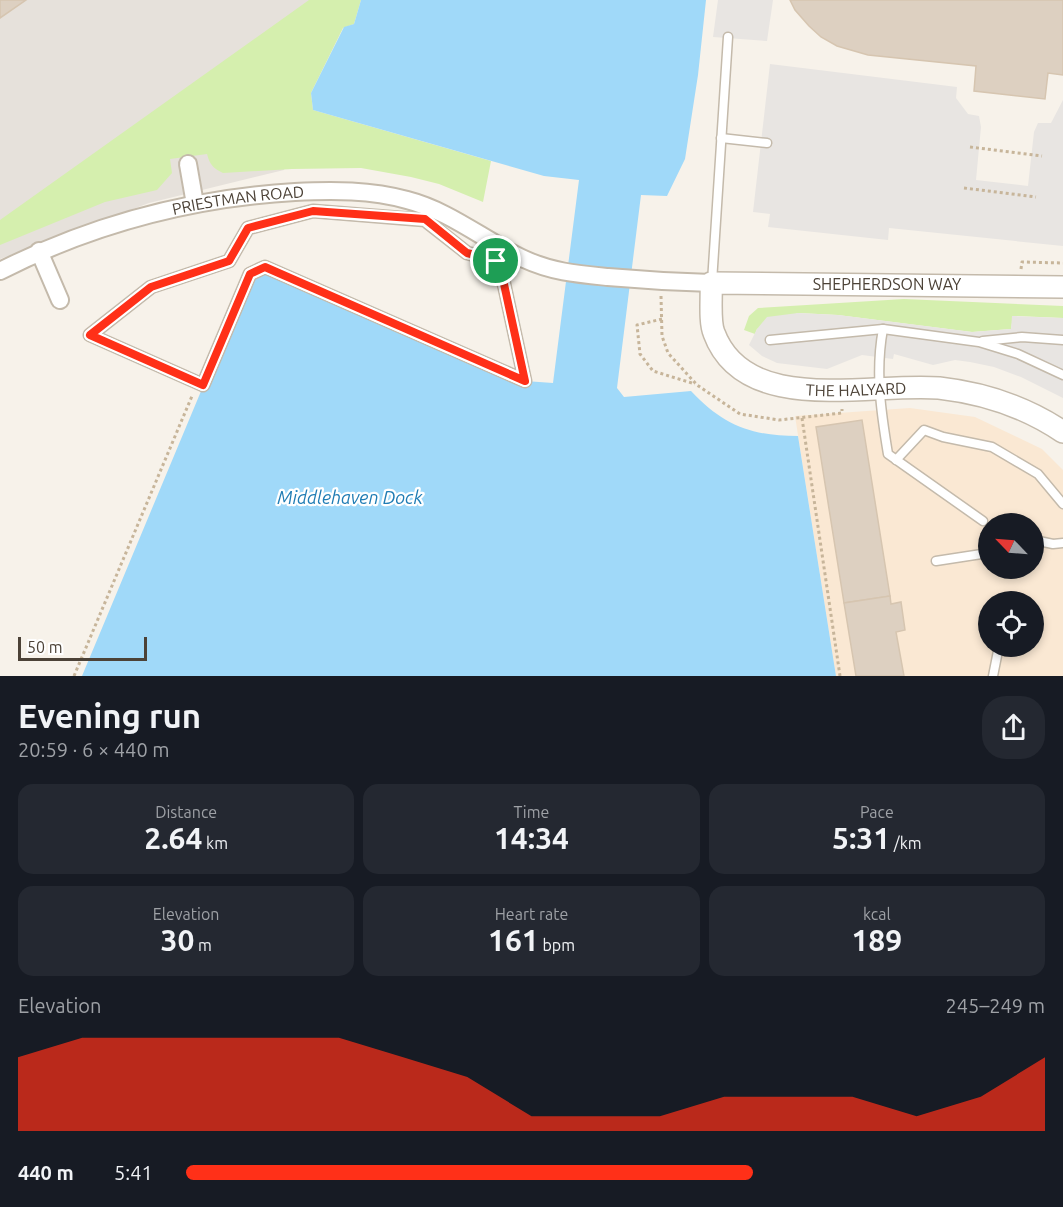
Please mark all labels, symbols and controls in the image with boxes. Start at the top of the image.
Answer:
street label: PRIESTMAN ROAD [170,183,305,218]
pin [470,235,521,286]
icon: arrive [479,244,512,277]
street label: SHEPHERDSON WAY [813,275,962,293]
street label: THE HALYARD [805,378,907,399]
water label: Middlehaven Dock [277,487,423,507]
north arrow [978,513,1044,579]
map controls [978,513,1044,657]
button: locate [978,591,1044,657]
scale bar [18,634,147,662]
text: 50 m [27,638,63,656]
button: share [982,696,1045,759]
text: Evening run [18,697,201,734]
text: 20:59 · 6 × 440 m [18,738,170,761]
text: Distance [155,803,217,821]
text: Time [514,803,549,821]
text: Pace [860,803,894,821]
text: 2.64 [144,821,202,855]
text: 14:34 [494,821,569,855]
text: 5:31 [832,821,890,855]
text: km [202,834,228,852]
text: /km [890,834,922,852]
text: Elevation [153,905,220,923]
text: Heart rate [495,905,568,923]
text: kcal [863,905,891,923]
text: 30 [161,923,194,957]
text: 161 [488,923,539,957]
text: 189 [851,923,902,957]
text: m [194,936,212,954]
text: bpm [539,936,575,954]
text: Elevation [18,994,101,1017]
text: 245–249 m [946,994,1045,1017]
text: 440 m [18,1161,74,1184]
text: 5:41 [114,1161,153,1184]

